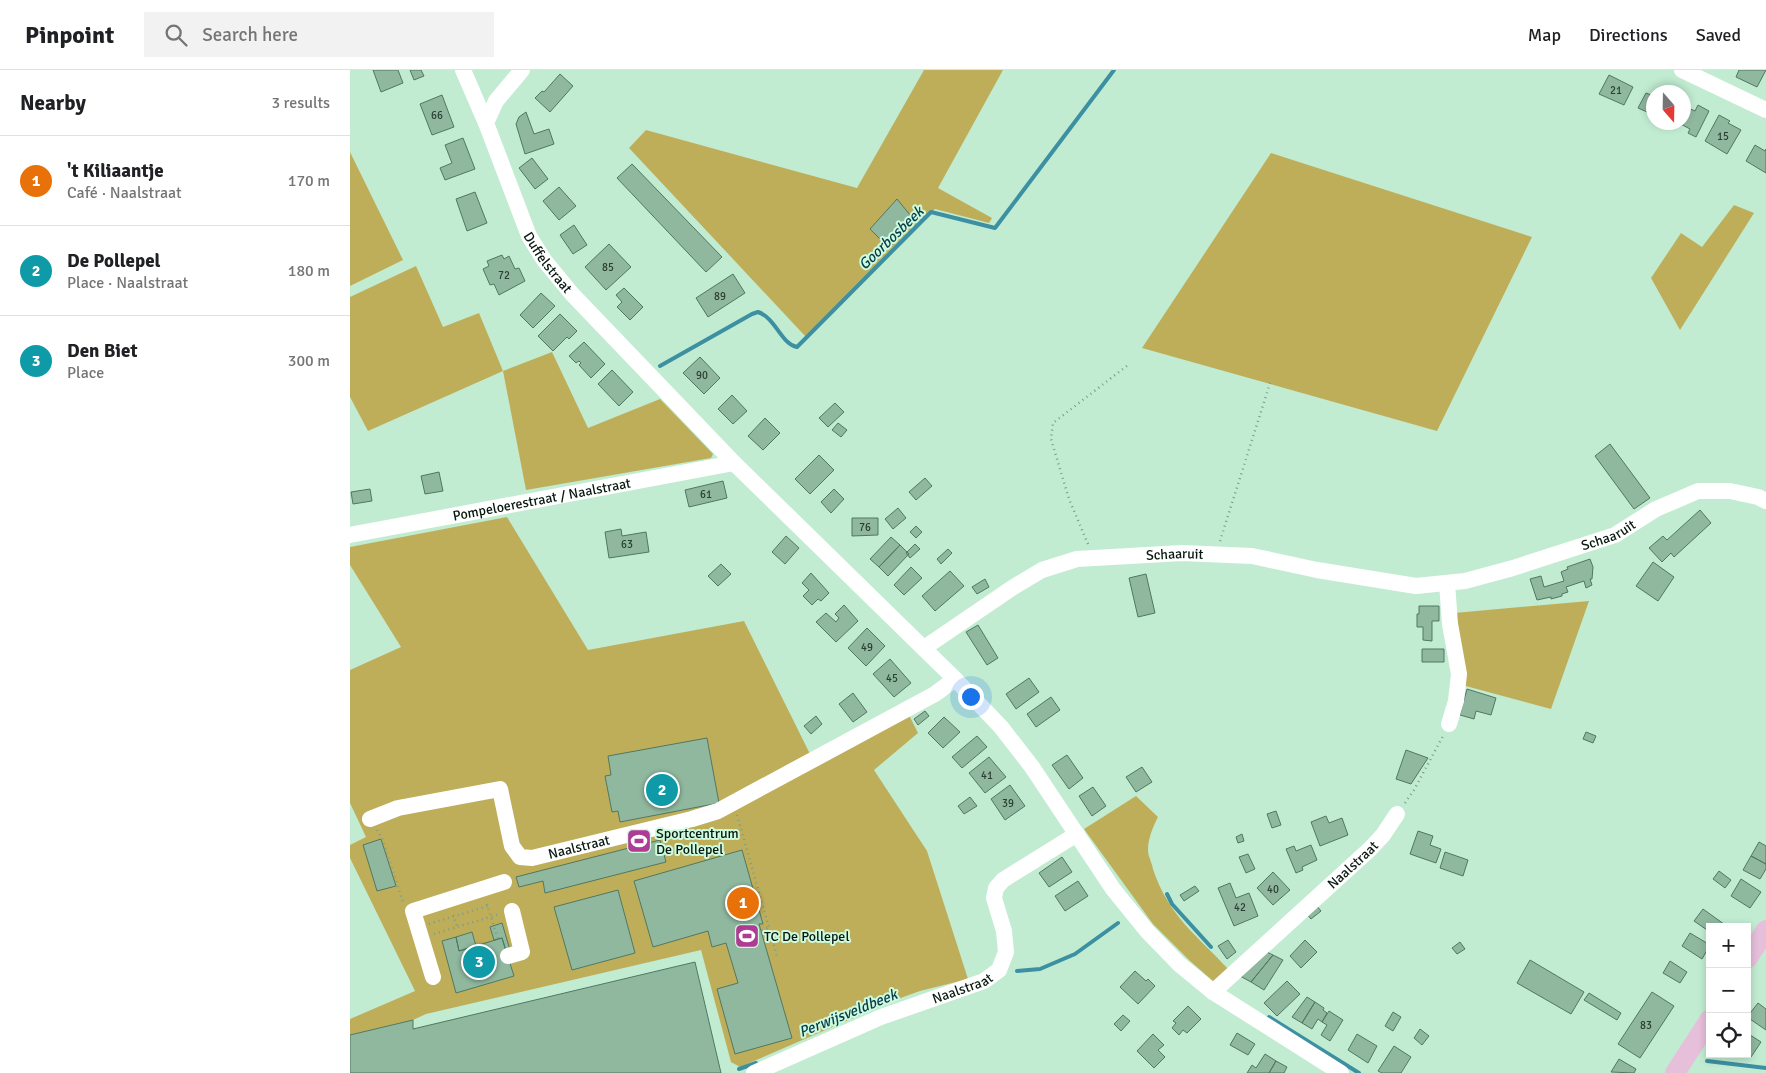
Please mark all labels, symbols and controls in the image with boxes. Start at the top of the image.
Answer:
search box [144,12,494,57]
text: Pinpoint [25,20,114,50]
icon: search [162,21,190,49]
text: Search here [202,23,298,47]
text: Map [1528,24,1561,46]
text: Directions [1589,24,1668,46]
text: Saved [1696,24,1741,46]
house number: 21 [1610,84,1622,97]
north arrow [1646,85,1691,130]
text: Nearby [20,90,86,116]
text: 3 results [271,93,330,113]
house number: 66 [431,109,443,122]
house number: 15 [1717,130,1729,143]
text: 't Kiliaantje [67,159,164,183]
text: 1 [32,171,40,191]
text: 170 m [288,171,330,191]
text: Café · Naalstraat [67,183,182,203]
water label: Goorbosbeek [855,202,928,273]
street label: Duffelstraat [520,229,576,296]
text: De Pollepel [67,249,161,273]
text: 2 [32,261,40,281]
text: 180 m [288,261,330,281]
house number: 85 [602,261,614,274]
house number: 72 [498,269,510,282]
text: Place · Naalstraat [67,273,188,293]
house number: 89 [714,290,726,303]
text: Den Biet [67,339,138,363]
text: 3 [32,351,40,371]
text: 300 m [288,351,330,371]
text: Place [67,363,104,383]
house number: 90 [696,369,708,382]
street label: Pompeloerestraat / Naalstraat [451,474,632,524]
house number: 61 [700,488,712,501]
street label: Schaaruit [1579,516,1639,554]
house number: 76 [859,521,871,534]
house number: 63 [621,538,633,551]
street label: Schaaruit [1145,545,1204,564]
house number: 49 [861,641,873,654]
house number: 45 [886,672,898,685]
your location [958,684,984,710]
house number: 41 [981,769,993,782]
pin: 2 [646,771,678,809]
house number: 39 [1002,797,1014,810]
place label: Sportcentrum De Pollepel [656,825,739,858]
sports icon: Sportcentrum De Pollepel [626,828,652,854]
street label: Naalstraat [546,831,612,862]
street label: Naalstraat [1324,837,1382,892]
house number: 40 [1267,883,1279,896]
pin: 1 [727,884,759,922]
house number: 42 [1234,901,1246,914]
sports icon: TC De Pollepel [734,923,760,949]
map controls [1706,923,1751,1058]
button: + [1706,923,1751,968]
place label: TC De Pollepel [764,928,850,945]
pin: 3 [463,943,495,981]
button: − [1706,968,1751,1013]
street label: Naalstraat [930,969,996,1007]
water label: Perwijsveldbeek [796,985,901,1041]
button: locate [1706,1013,1751,1058]
house number: 83 [1640,1019,1652,1032]

